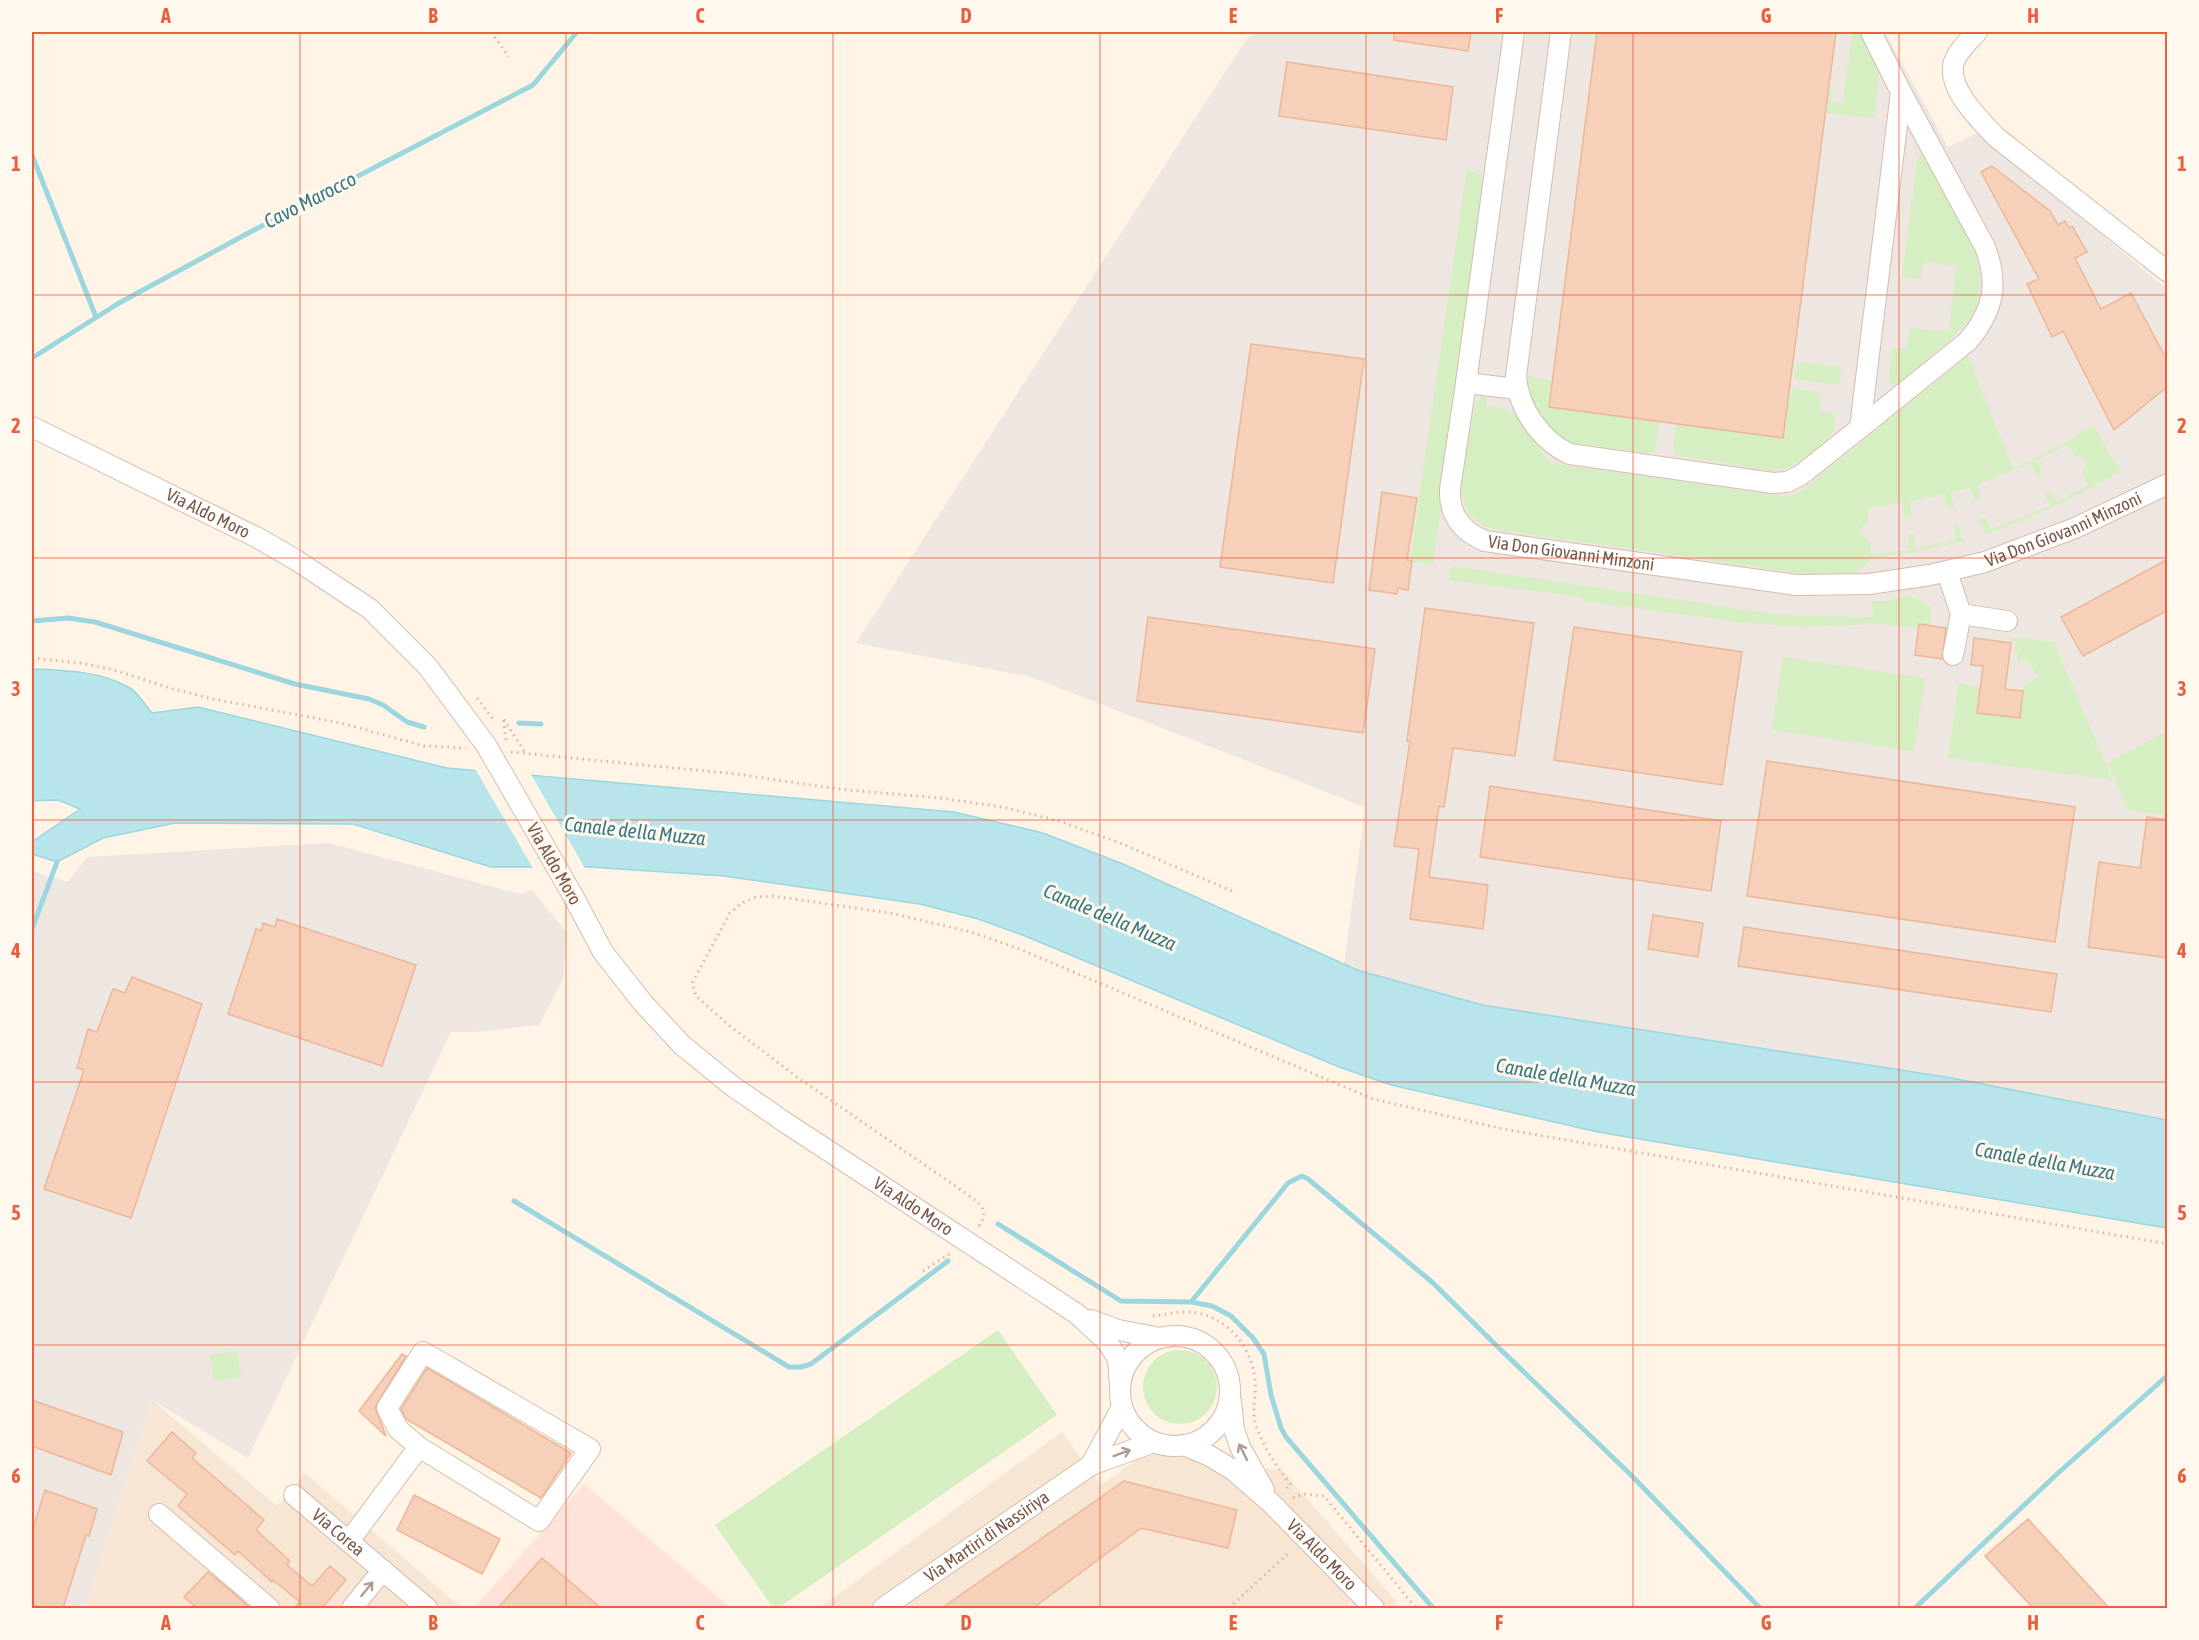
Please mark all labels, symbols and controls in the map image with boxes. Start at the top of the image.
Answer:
text: A [160,4,171,27]
text: B [428,4,438,27]
text: C [696,4,705,27]
text: D [960,4,972,27]
text: E [1229,4,1238,27]
text: F [1495,4,1503,27]
text: G [1761,4,1772,27]
text: H [2027,4,2039,27]
text: 1 [11,152,21,175]
text: 1 [2177,152,2187,175]
water label: Cavo Marocco [260,167,360,233]
text: 2 [11,414,21,437]
text: 2 [2177,414,2187,437]
street label: Via Aldo Moro [163,483,254,542]
street label: Via Don Giovanni Minzoni [1982,487,2145,571]
street label: Via Don Giovanni Minzoni [1487,531,1656,575]
text: 3 [11,677,21,700]
text: 3 [2177,677,2187,700]
water label: Canale della Muzza [563,812,707,849]
street label: Via Aldo Moro [523,819,586,908]
water label: Canale della Muzza [1041,878,1180,955]
text: 4 [10,939,21,962]
text: 4 [2176,939,2187,962]
water label: Canale della Muzza [1494,1053,1638,1100]
water label: Canale della Muzza [1973,1137,2117,1184]
street label: Via Aldo Moro [870,1172,957,1240]
text: 5 [11,1201,21,1224]
text: 5 [2177,1201,2187,1224]
one-way arrow [1237,1444,1249,1461]
one-way arrow [1113,1447,1131,1458]
text: 6 [11,1464,21,1487]
text: 6 [2177,1464,2187,1487]
street label: Via Martiri di Nassiriya [920,1486,1053,1586]
street label: Via Corea [308,1504,369,1560]
street label: Via Aldo Moro [1283,1515,1362,1594]
one-way arrow [361,1581,374,1597]
text: A [160,1611,171,1634]
text: B [428,1611,438,1634]
text: C [696,1611,705,1634]
text: D [960,1611,972,1634]
text: E [1229,1611,1238,1634]
text: F [1495,1611,1503,1634]
text: G [1761,1611,1772,1634]
text: H [2027,1611,2039,1634]

